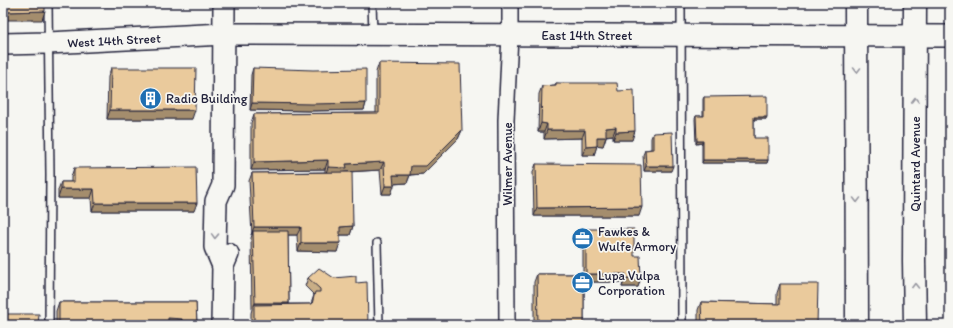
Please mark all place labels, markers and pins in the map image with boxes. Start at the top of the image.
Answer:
building icon: Radio Building [137,85,163,111]
place label: Radio Building [166,91,248,106]
place label: Fawkes & Wulfe Armory [598,224,676,254]
office icon: Fawkes & Wulfe Armory [570,225,596,251]
place label: Lupa Vulpa Corporation [598,268,665,298]
office icon: Lupa Vulpa Corporation [570,269,596,295]

